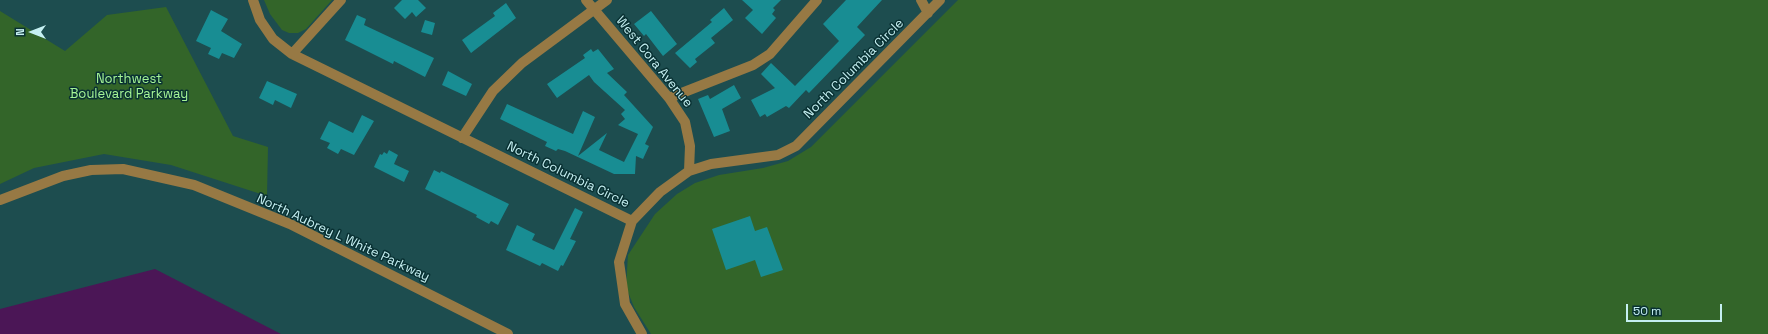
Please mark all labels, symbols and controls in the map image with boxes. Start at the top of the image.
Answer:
north arrow [12,12,52,52]
street label: West Cora Avenue [612,13,696,111]
street label: North Columbia Circle [801,16,907,122]
text: N [13,28,27,36]
park label: Northwest Boulevard Parkway [70,71,188,102]
street label: North Columbia Circle [504,138,632,212]
street label: North Aubrey L White Parkway [254,191,432,285]
scale bar [1628,296,1724,322]
text: 50 m [1633,303,1661,319]

